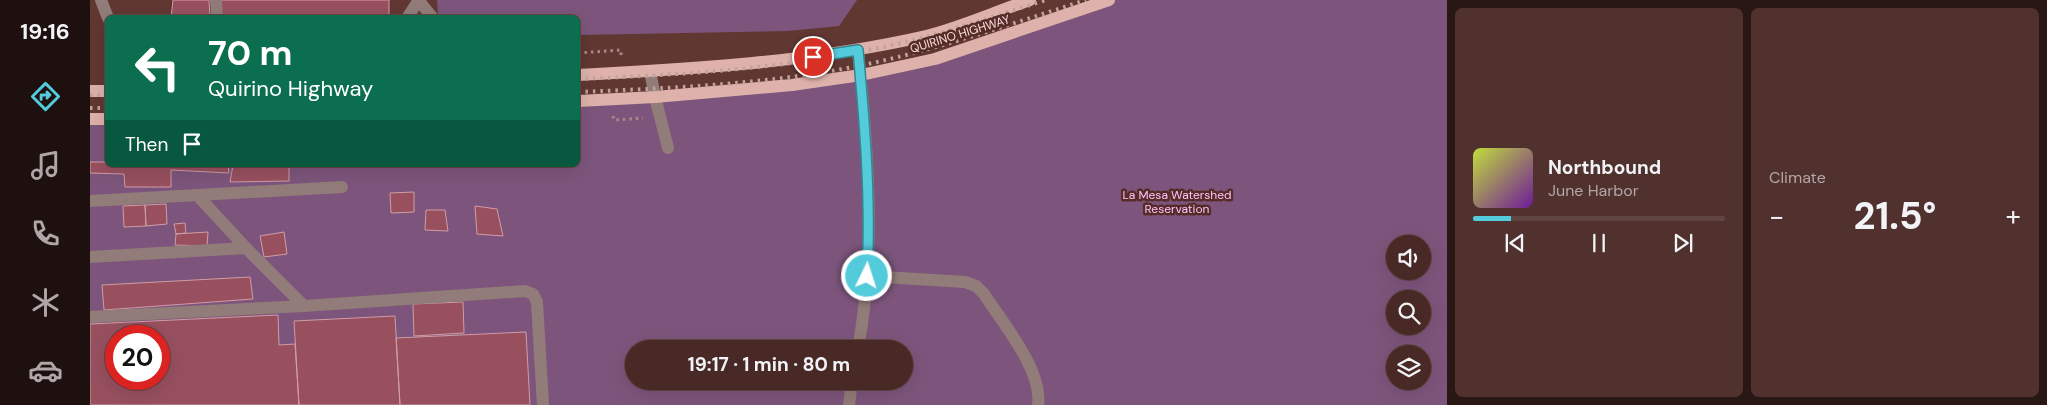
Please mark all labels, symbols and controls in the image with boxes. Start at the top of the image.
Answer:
street label: QUIRINO HIGHWAY [908,11,1012,57]
text: 19:16 [20,17,70,46]
text: 70 m [208,30,292,76]
icon: left [125,35,190,100]
pin [792,36,834,78]
icon: arrive [799,43,827,71]
text: Quirino Highway [208,74,373,103]
icon: directions [28,79,63,114]
icon: arrive [178,130,206,158]
text: Then [125,132,168,157]
icon: music [28,148,63,183]
text: Northbound [1548,155,1661,180]
text: Climate [1769,167,1826,188]
text: June Harbor [1548,180,1639,201]
park label: La Mesa Watershed Reservation [1122,187,1232,217]
text: 21.5° [1854,191,1936,241]
text: − [1769,198,1784,235]
text: + [2006,198,2021,235]
icon: phone [28,216,63,251]
icon: previous [1501,229,1529,257]
icon: pause [1585,229,1613,257]
icon: next [1669,229,1697,257]
map controls [1386,235,1431,390]
button: sound [1386,235,1431,280]
position arrow [840,249,892,301]
icon: climate [28,285,63,320]
button: search [1386,290,1431,335]
speed limit sign: 20 [105,325,170,390]
button: layers [1386,345,1431,390]
text: 19:17 · 1 min · 80 m [688,352,850,377]
icon: car [28,353,63,388]

